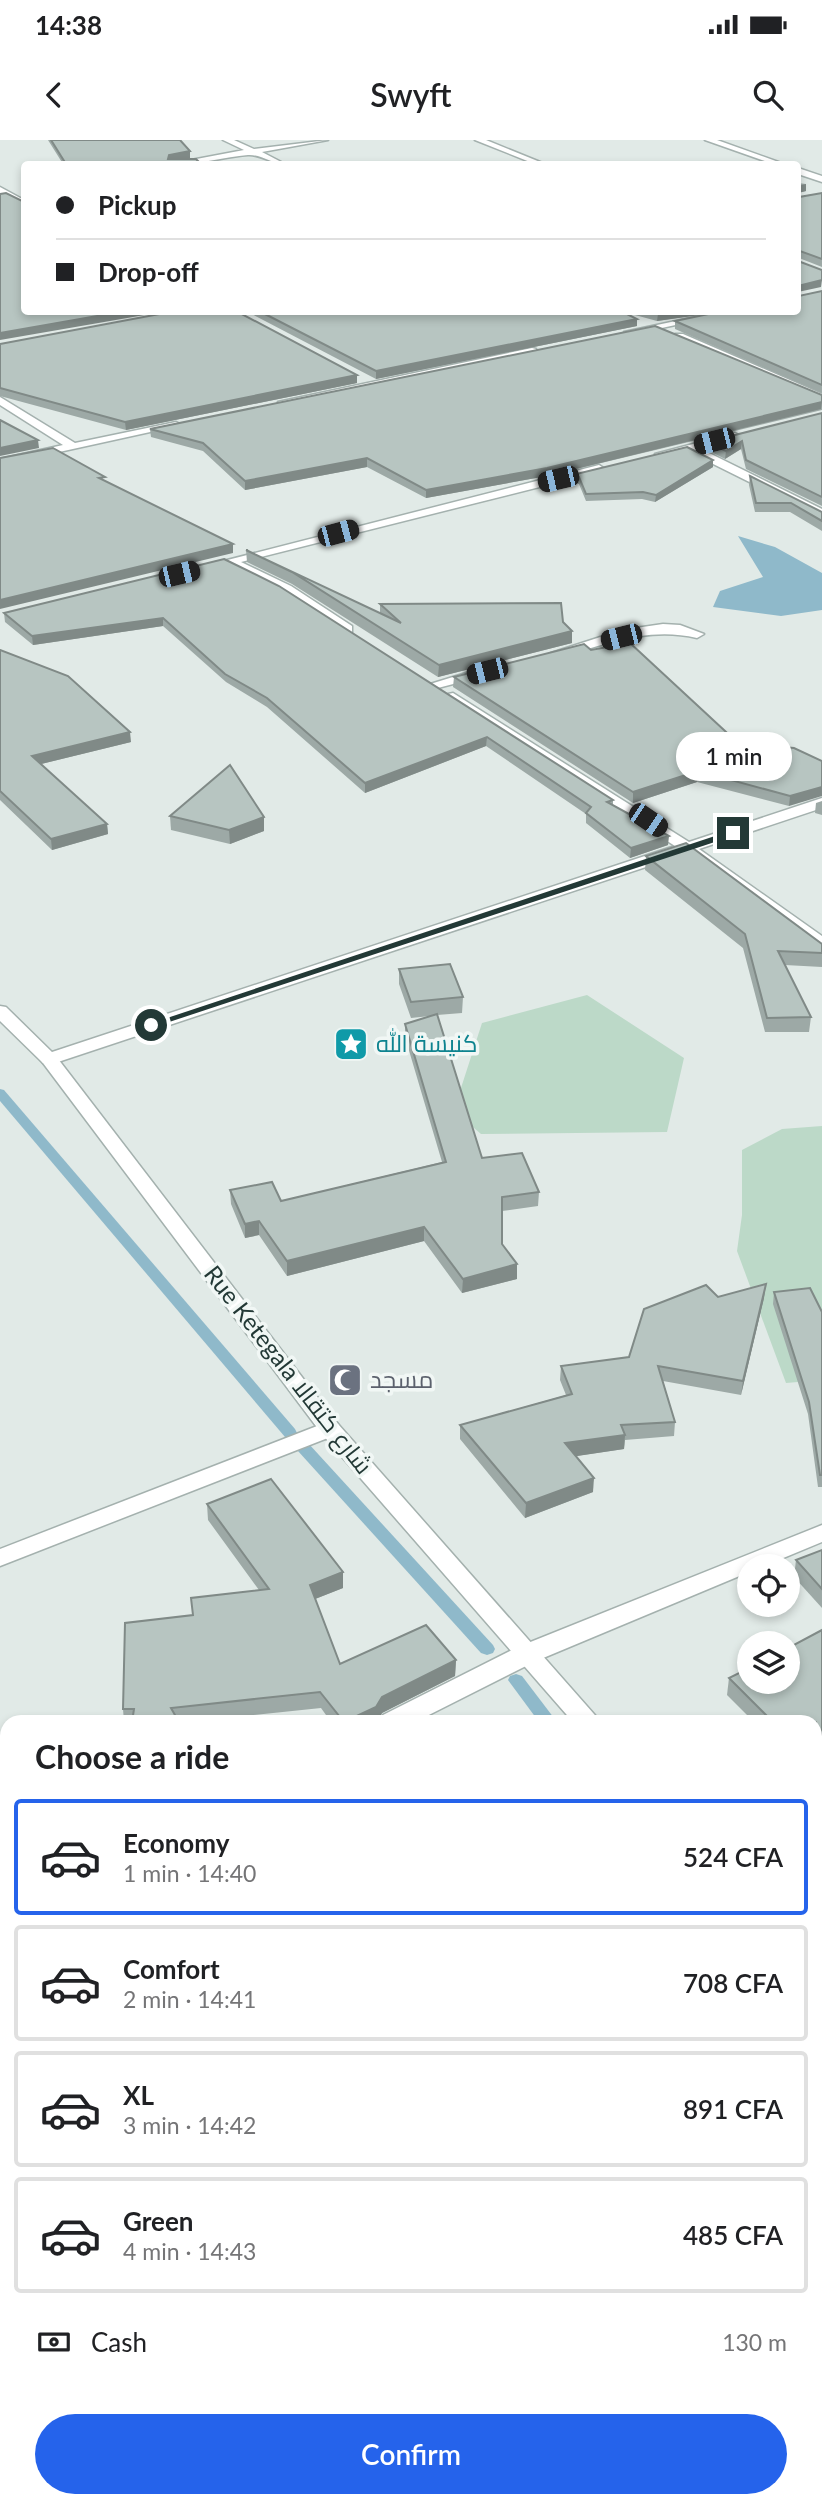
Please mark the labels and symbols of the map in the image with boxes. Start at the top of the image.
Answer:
car [692,426,737,456]
car [536,464,581,494]
car [315,517,362,549]
car [157,559,202,589]
car [599,622,644,652]
car [465,656,510,686]
callout: 1 min [675,732,791,780]
car [625,800,672,840]
route end [717,817,749,849]
route start [135,1009,167,1041]
place icon: كنيسة الله [332,1025,370,1063]
place label: كنيسة الله [376,1028,478,1057]
street label: Rue Ketegala شارع كتقالا [197,1259,379,1481]
mosque icon: مسجد [326,1361,364,1399]
place label: مسجد [370,1364,433,1393]

